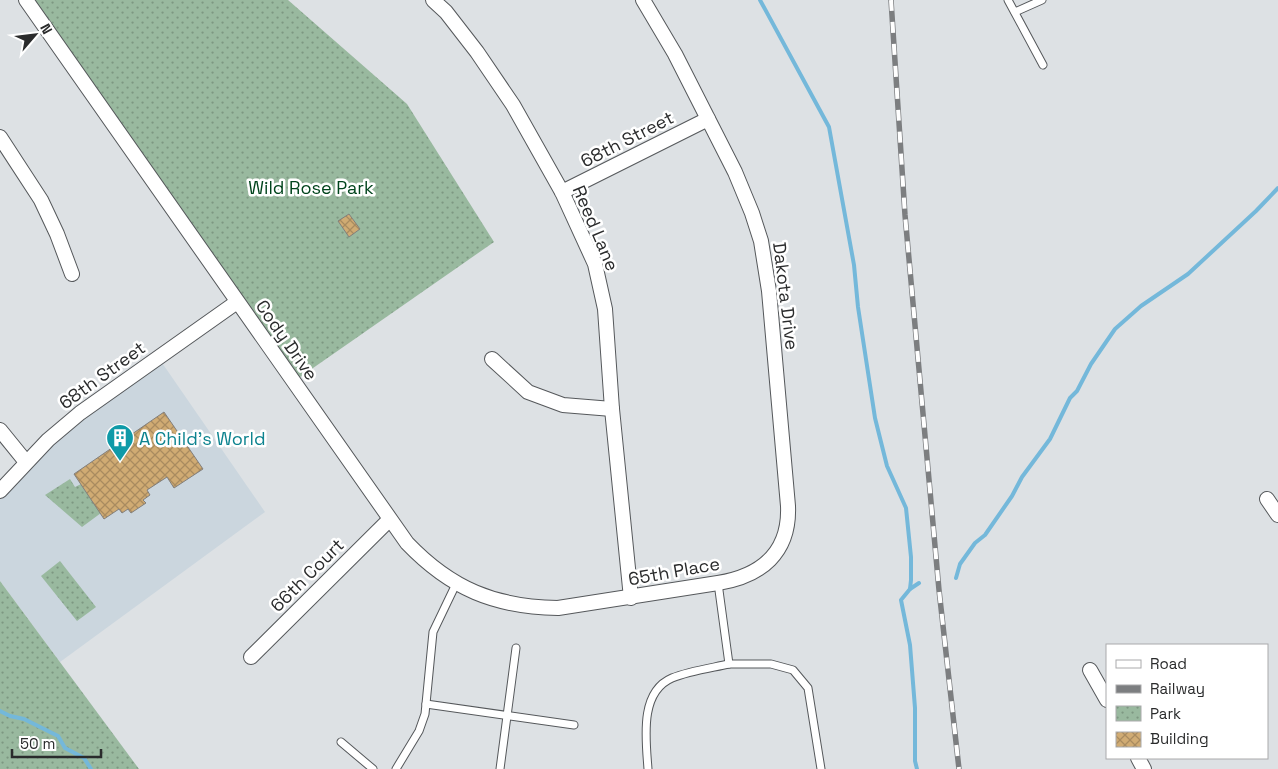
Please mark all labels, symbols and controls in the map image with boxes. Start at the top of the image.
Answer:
north arrow [10,10,60,60]
text: N [36,21,57,37]
street label: 68th Street [577,106,677,172]
park label: Wild Rose Park [248,176,374,199]
street label: Reed Lane [568,182,624,274]
street label: Dakota Drive [768,241,804,351]
street label: Cody Drive [251,295,323,385]
street label: 68th Street [54,336,150,414]
building icon: A Child's World [105,423,135,462]
place label: A Child's World [139,427,266,450]
street label: 66th Court [265,533,349,617]
street label: 65th Place [626,552,722,590]
legend [1106,644,1268,759]
text: Road [1150,654,1187,673]
text: Railway [1150,679,1205,698]
text: Park [1150,704,1181,723]
scale bar [12,726,101,758]
text: Building [1150,729,1209,748]
text: 50 m [20,734,55,753]

